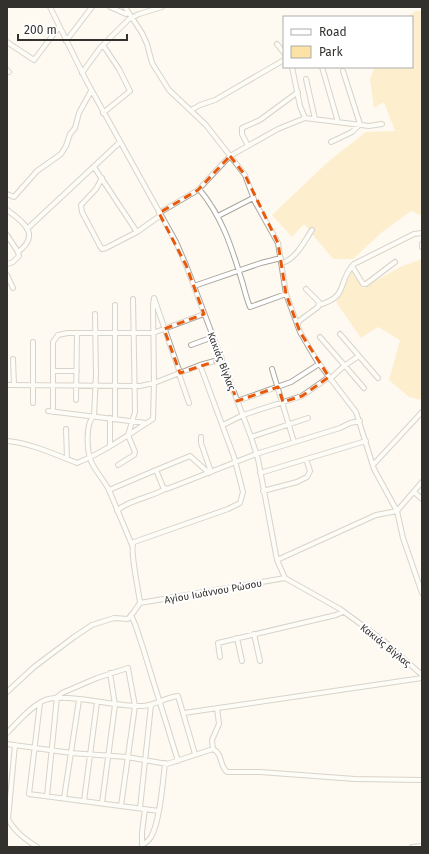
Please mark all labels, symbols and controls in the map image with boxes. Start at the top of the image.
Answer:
scale bar [18,16,127,42]
legend [283,16,413,68]
text: 200 m [24,23,57,37]
text: Road [319,25,347,39]
text: Park [319,45,343,59]
street label: Κακιάς Βίγλας [204,330,239,393]
street label: Αγίου Ιωάννου Ρώσου [163,576,263,606]
street label: Κακιάς Βίγλας [358,621,414,670]

